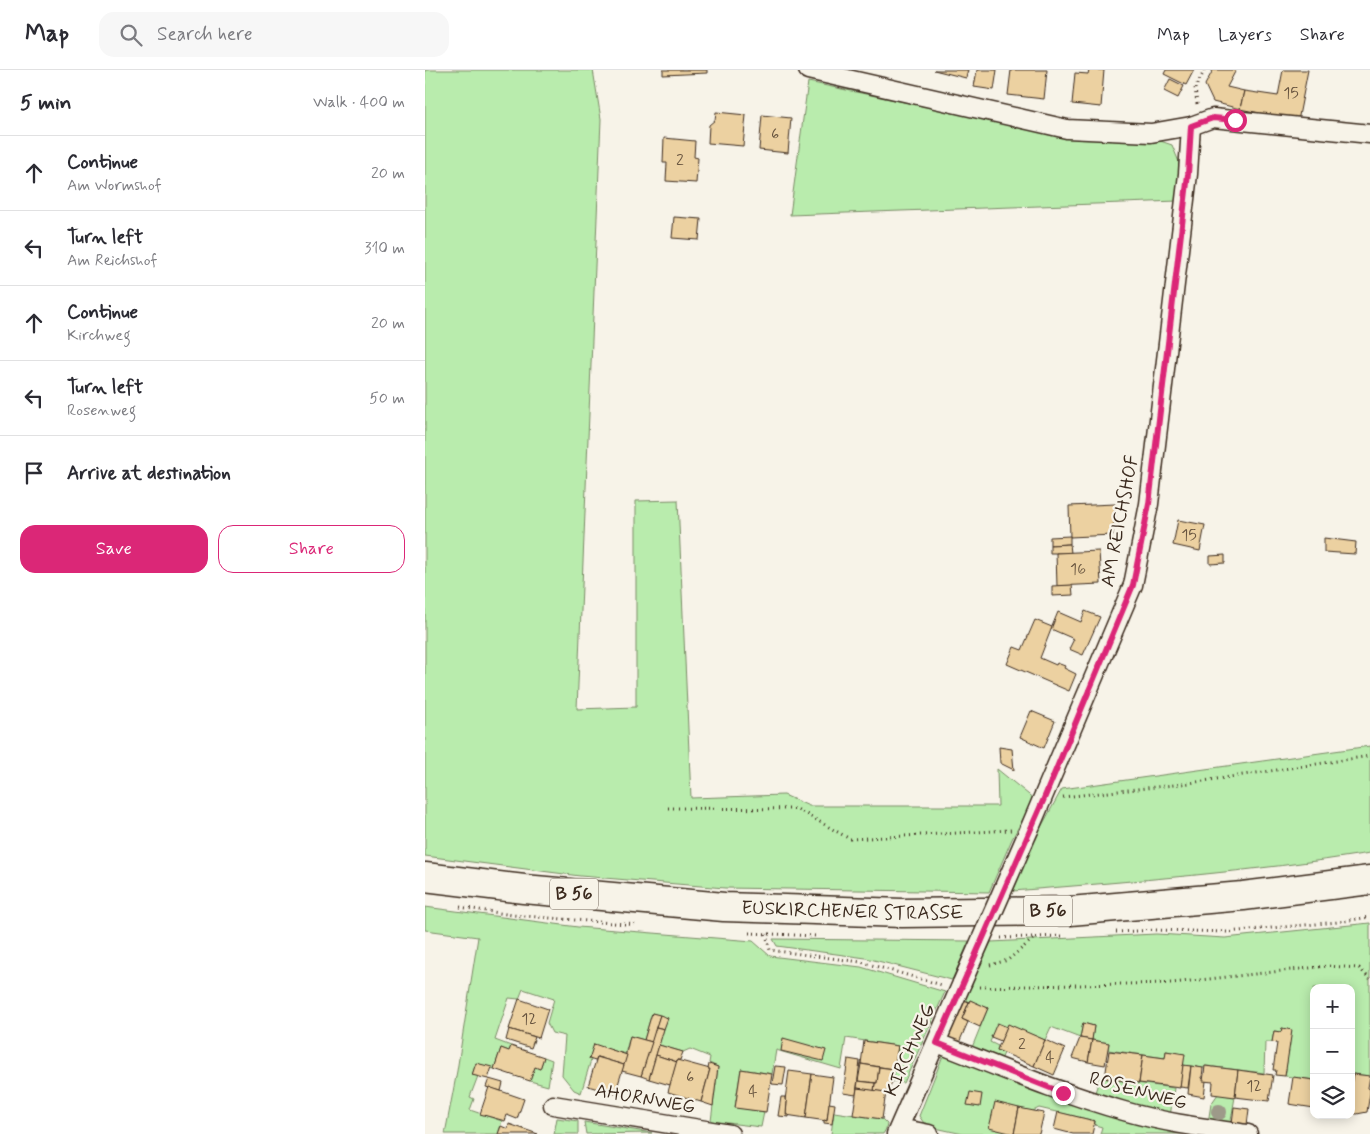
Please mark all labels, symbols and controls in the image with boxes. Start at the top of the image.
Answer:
search box [99,12,449,57]
text: Map [25,19,69,50]
icon: search [117,21,145,49]
text: Search here [157,22,253,47]
text: Map [1157,23,1190,47]
text: Layers [1218,23,1272,47]
text: Share [1300,23,1345,47]
house number: 15 [1283,83,1299,104]
text: 5 min [20,89,72,117]
text: Walk · 400 m [313,92,405,113]
route start [1224,109,1247,132]
house number: 6 [771,124,779,145]
text: Continue [67,150,138,175]
house number: 2 [676,150,684,171]
icon: ahead [20,159,48,187]
text: 20 m [371,163,405,184]
text: Am Wormshof [67,175,162,196]
text: Turn left [67,225,143,250]
icon: left [20,234,48,262]
text: 310 m [364,238,405,259]
text: Am Reichshof [67,250,157,271]
text: Continue [67,300,138,325]
icon: ahead [20,309,48,337]
text: 20 m [371,313,405,334]
text: Kirchweg [67,325,131,346]
text: Turn left [67,375,143,400]
icon: left [20,384,48,412]
text: 50 m [369,388,405,409]
text: Rosenweg [67,400,136,421]
street label: AM REICHSHOF [1095,453,1145,589]
icon: arrive [20,459,48,487]
text: Arrive at destination [67,461,231,486]
button: Save [20,525,208,573]
button: Share [218,525,405,573]
house number: 15 [1181,525,1197,546]
house number: 16 [1070,559,1086,580]
road number: B 56 [550,879,598,910]
street label: EUSKIRCHENER STRASSE [741,895,964,926]
road number: B 56 [1024,896,1072,926]
map controls [1310,984,1355,1119]
button: + [1310,984,1355,1029]
street label: KIRCHWEG [878,1000,942,1100]
house number: 12 [521,1009,537,1030]
button: − [1310,1029,1355,1074]
house number: 2 [1018,1034,1026,1055]
house number: 4 [1045,1047,1055,1068]
street label: ROSENWEG [1086,1066,1190,1116]
house number: 6 [686,1067,694,1088]
button: layers [1310,1074,1355,1119]
house number: 12 [1246,1076,1262,1097]
street label: AHORNWEG [593,1078,697,1120]
house number: 4 [748,1081,758,1102]
route end [1052,1082,1075,1105]

